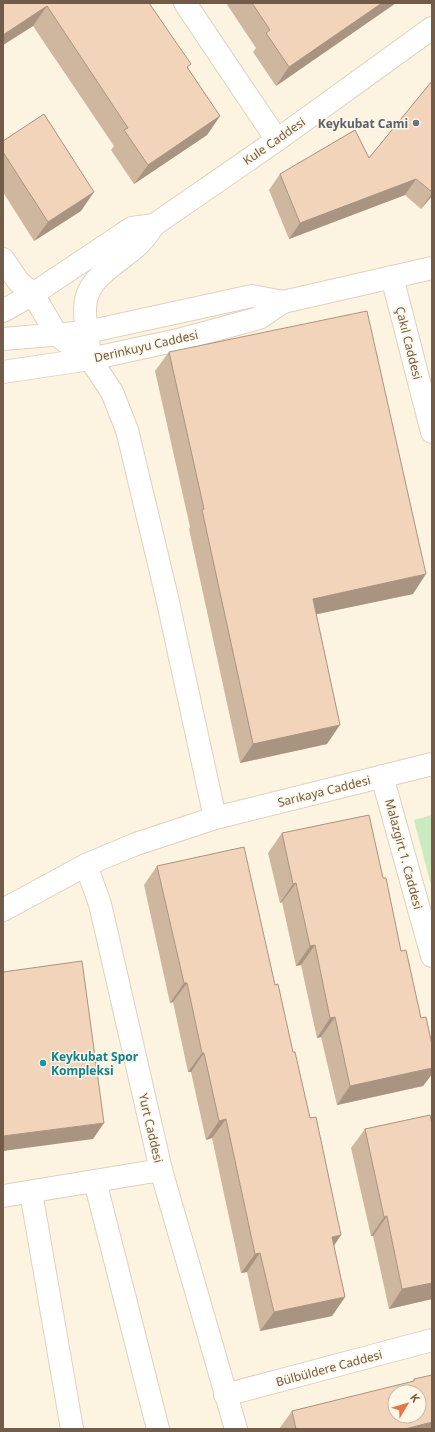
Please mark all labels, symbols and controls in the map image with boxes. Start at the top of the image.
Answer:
street label: Kule Caddesi [239,113,309,169]
place label: Keykubat Cami [318,115,408,132]
marker: Keykubat Cami [411,118,421,128]
street label: Çakıl Caddesi [392,305,426,381]
street label: Derinkuyu Caddesi [92,326,200,366]
street label: Sarıkaya Caddesi [276,771,372,811]
street label: Malazgirt 1. Caddesi [381,797,427,911]
place label: Keykubat Spor Kompleksi [51,1048,139,1079]
marker: Keykubat Spor Kompleksi [38,1058,48,1068]
street label: Yurt Caddesi [135,1092,167,1164]
street label: Bülbüldere Caddesi [274,1346,384,1390]
north arrow [387,1384,427,1424]
text: K [407,1390,424,1406]

